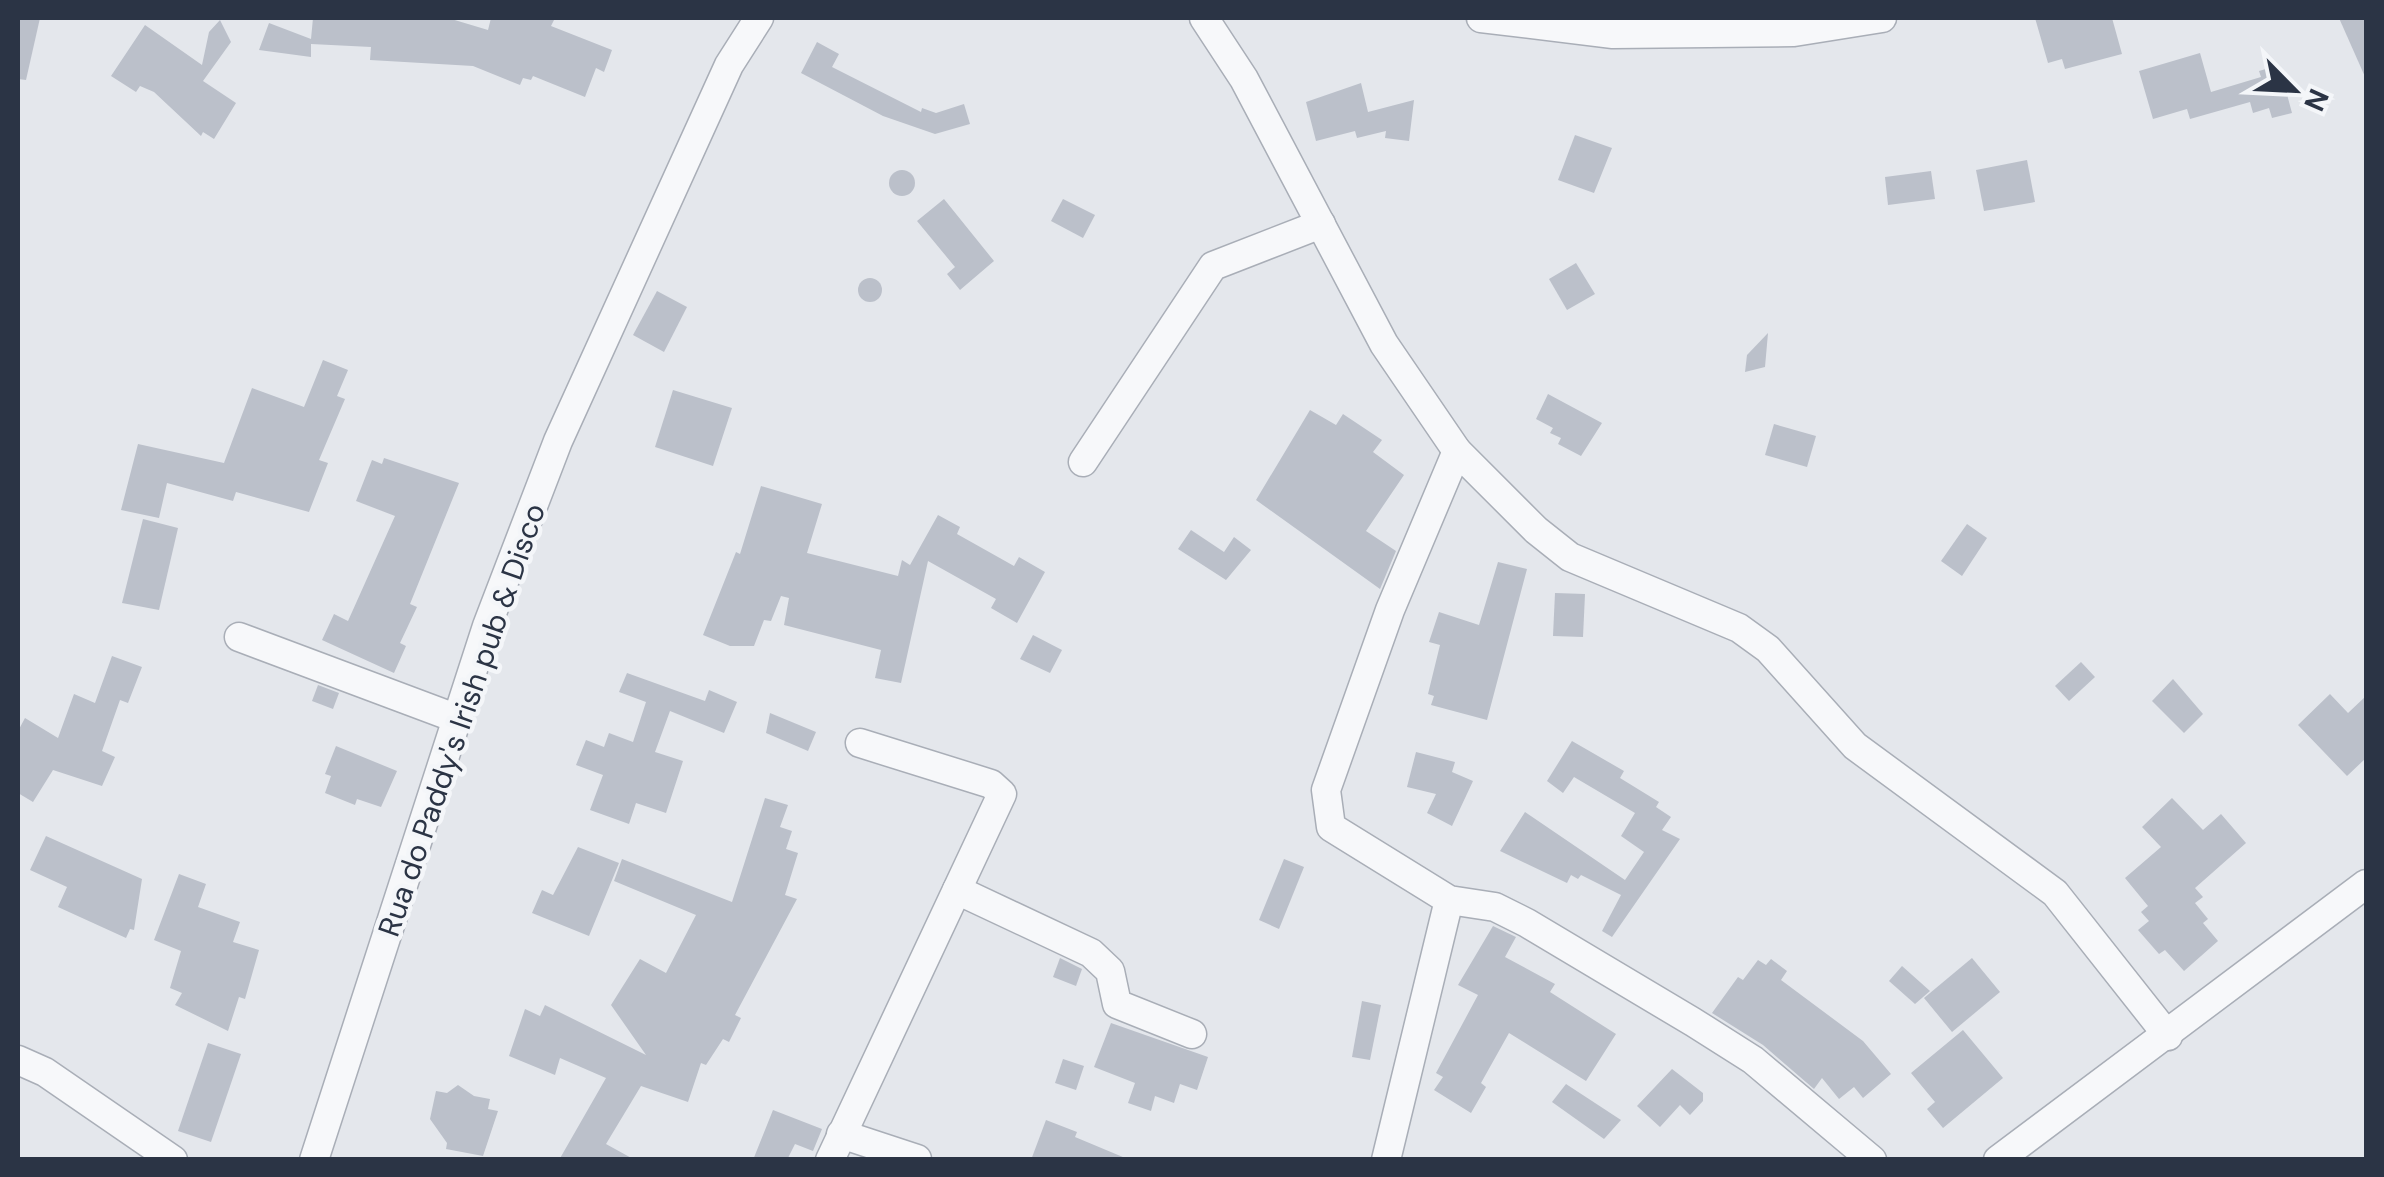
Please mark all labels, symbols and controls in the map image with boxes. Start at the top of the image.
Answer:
north arrow [2244,40,2344,140]
text: N [2295,83,2337,117]
street label: Rua do Paddy's Irish pub & Disco [369,498,554,941]

